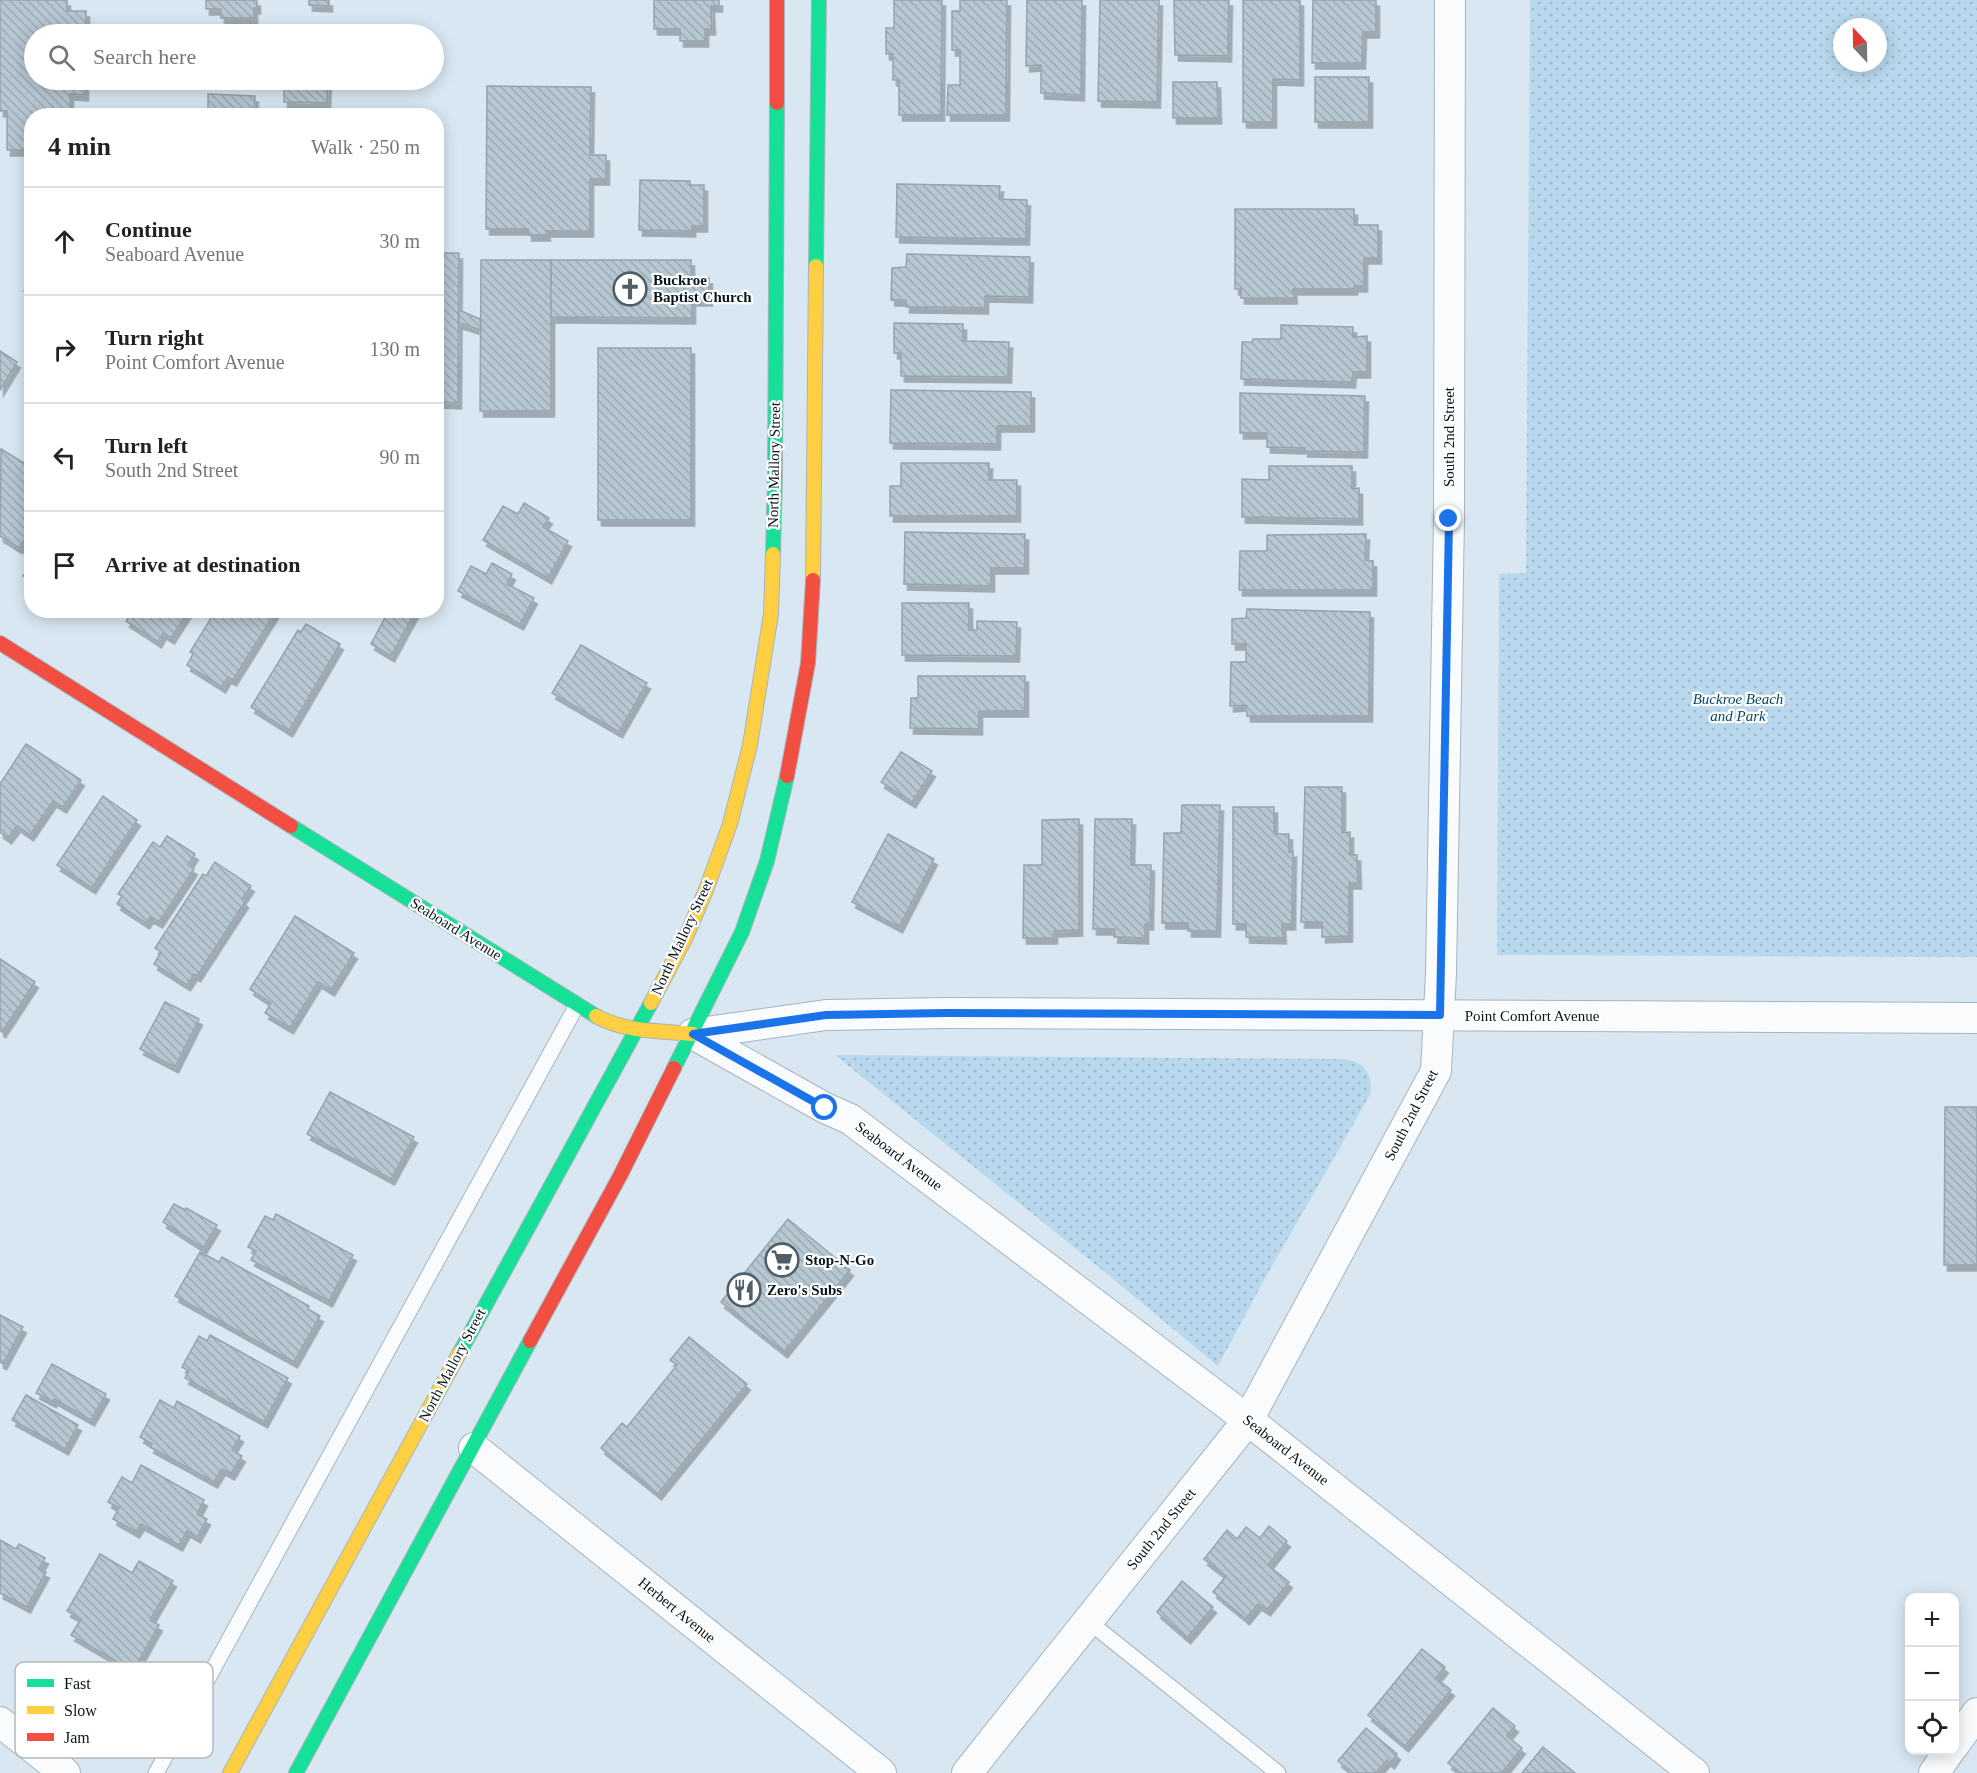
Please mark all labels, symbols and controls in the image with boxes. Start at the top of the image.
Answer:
north arrow [1833,18,1887,72]
search box [24,24,444,90]
icon: search [45,41,78,74]
text: Search here [93,44,196,69]
text: 4 min [48,132,111,161]
text: Walk · 250 m [311,136,420,158]
text: Continue [105,217,192,242]
icon: ahead [48,225,81,258]
text: 30 m [379,230,420,252]
text: Seaboard Avenue [105,243,244,265]
church icon: Buckroe Baptist Church [612,271,648,307]
place label: Buckroe Baptist Church [653,272,752,305]
text: Turn right [105,325,204,350]
icon: right [48,333,81,366]
text: 130 m [369,338,420,360]
text: Point Comfort Avenue [105,351,285,373]
street label: South 2nd Street [1441,386,1457,487]
street label: North Mallory Street [765,401,783,528]
text: Turn left [105,433,188,458]
icon: left [48,441,81,474]
text: 90 m [379,446,420,468]
text: South 2nd Street [105,459,238,481]
route end [1435,505,1461,531]
icon: arrive [48,549,81,582]
text: Arrive at destination [105,552,301,577]
park label: Buckroe Beach and Park [1693,691,1783,724]
street label: North Mallory Street [648,876,716,997]
street label: Seaboard Avenue [408,895,505,964]
street label: Point Comfort Avenue [1465,1008,1600,1024]
street label: South 2nd Street [1381,1066,1441,1163]
route start [811,1094,837,1120]
street label: Seaboard Avenue [853,1118,946,1194]
supermarket icon: Stop-N-Go [764,1242,800,1278]
place label: Stop-N-Go [805,1252,874,1268]
restaurant icon: Zero's Subs [726,1272,762,1308]
place label: Zero's Subs [767,1282,842,1298]
street label: North Mallory Street [415,1305,489,1424]
street label: Seaboard Avenue [1240,1412,1332,1489]
street label: South 2nd Street [1123,1484,1199,1573]
street label: Herbert Avenue [635,1574,719,1646]
map controls [1905,1593,1959,1755]
button: + [1905,1593,1959,1647]
button: − [1905,1647,1959,1701]
legend [15,1662,213,1758]
text: Fast [64,1675,91,1692]
button: locate [1905,1701,1959,1755]
text: Slow [64,1702,97,1719]
text: Jam [64,1729,90,1746]

